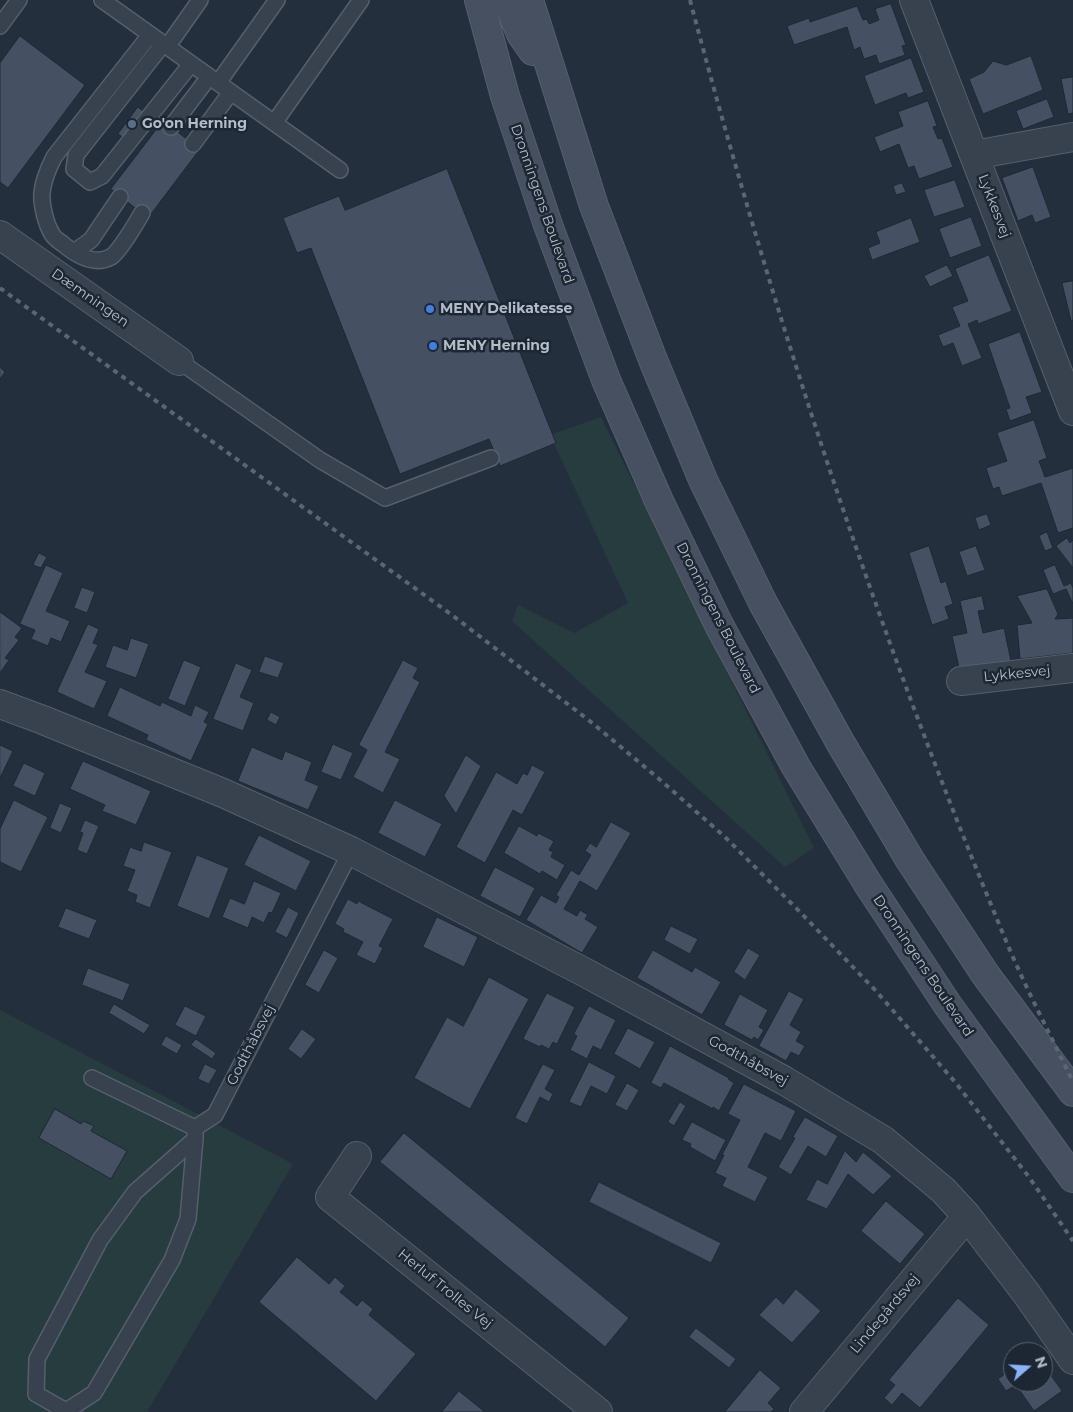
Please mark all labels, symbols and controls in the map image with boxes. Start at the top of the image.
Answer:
place label: Go'on Herning [142,116,247,132]
marker: Go'on Herning [126,118,138,130]
street label: Dronningens Boulevard [507,122,577,286]
street label: Lykkesvej [974,172,1014,240]
street label: Dæmningen [48,265,132,331]
place label: MENY Delikatesse [440,301,572,317]
marker: MENY Delikatesse [424,303,436,315]
place label: MENY Herning [443,338,550,354]
marker: MENY Herning [427,340,439,352]
street label: Dronningens Boulevard [673,540,763,696]
street label: Lykkesvej [983,662,1051,686]
street label: Dronningens Boulevard [869,892,977,1040]
street label: Godthåbsvej [224,1002,278,1088]
street label: Godthåbsvej [705,1032,791,1090]
street label: Herluf Trolles Vej [394,1246,496,1332]
street label: Lindegårdsvej [847,1271,923,1357]
north arrow [1003,1342,1053,1392]
text: N [1031,1354,1052,1371]

